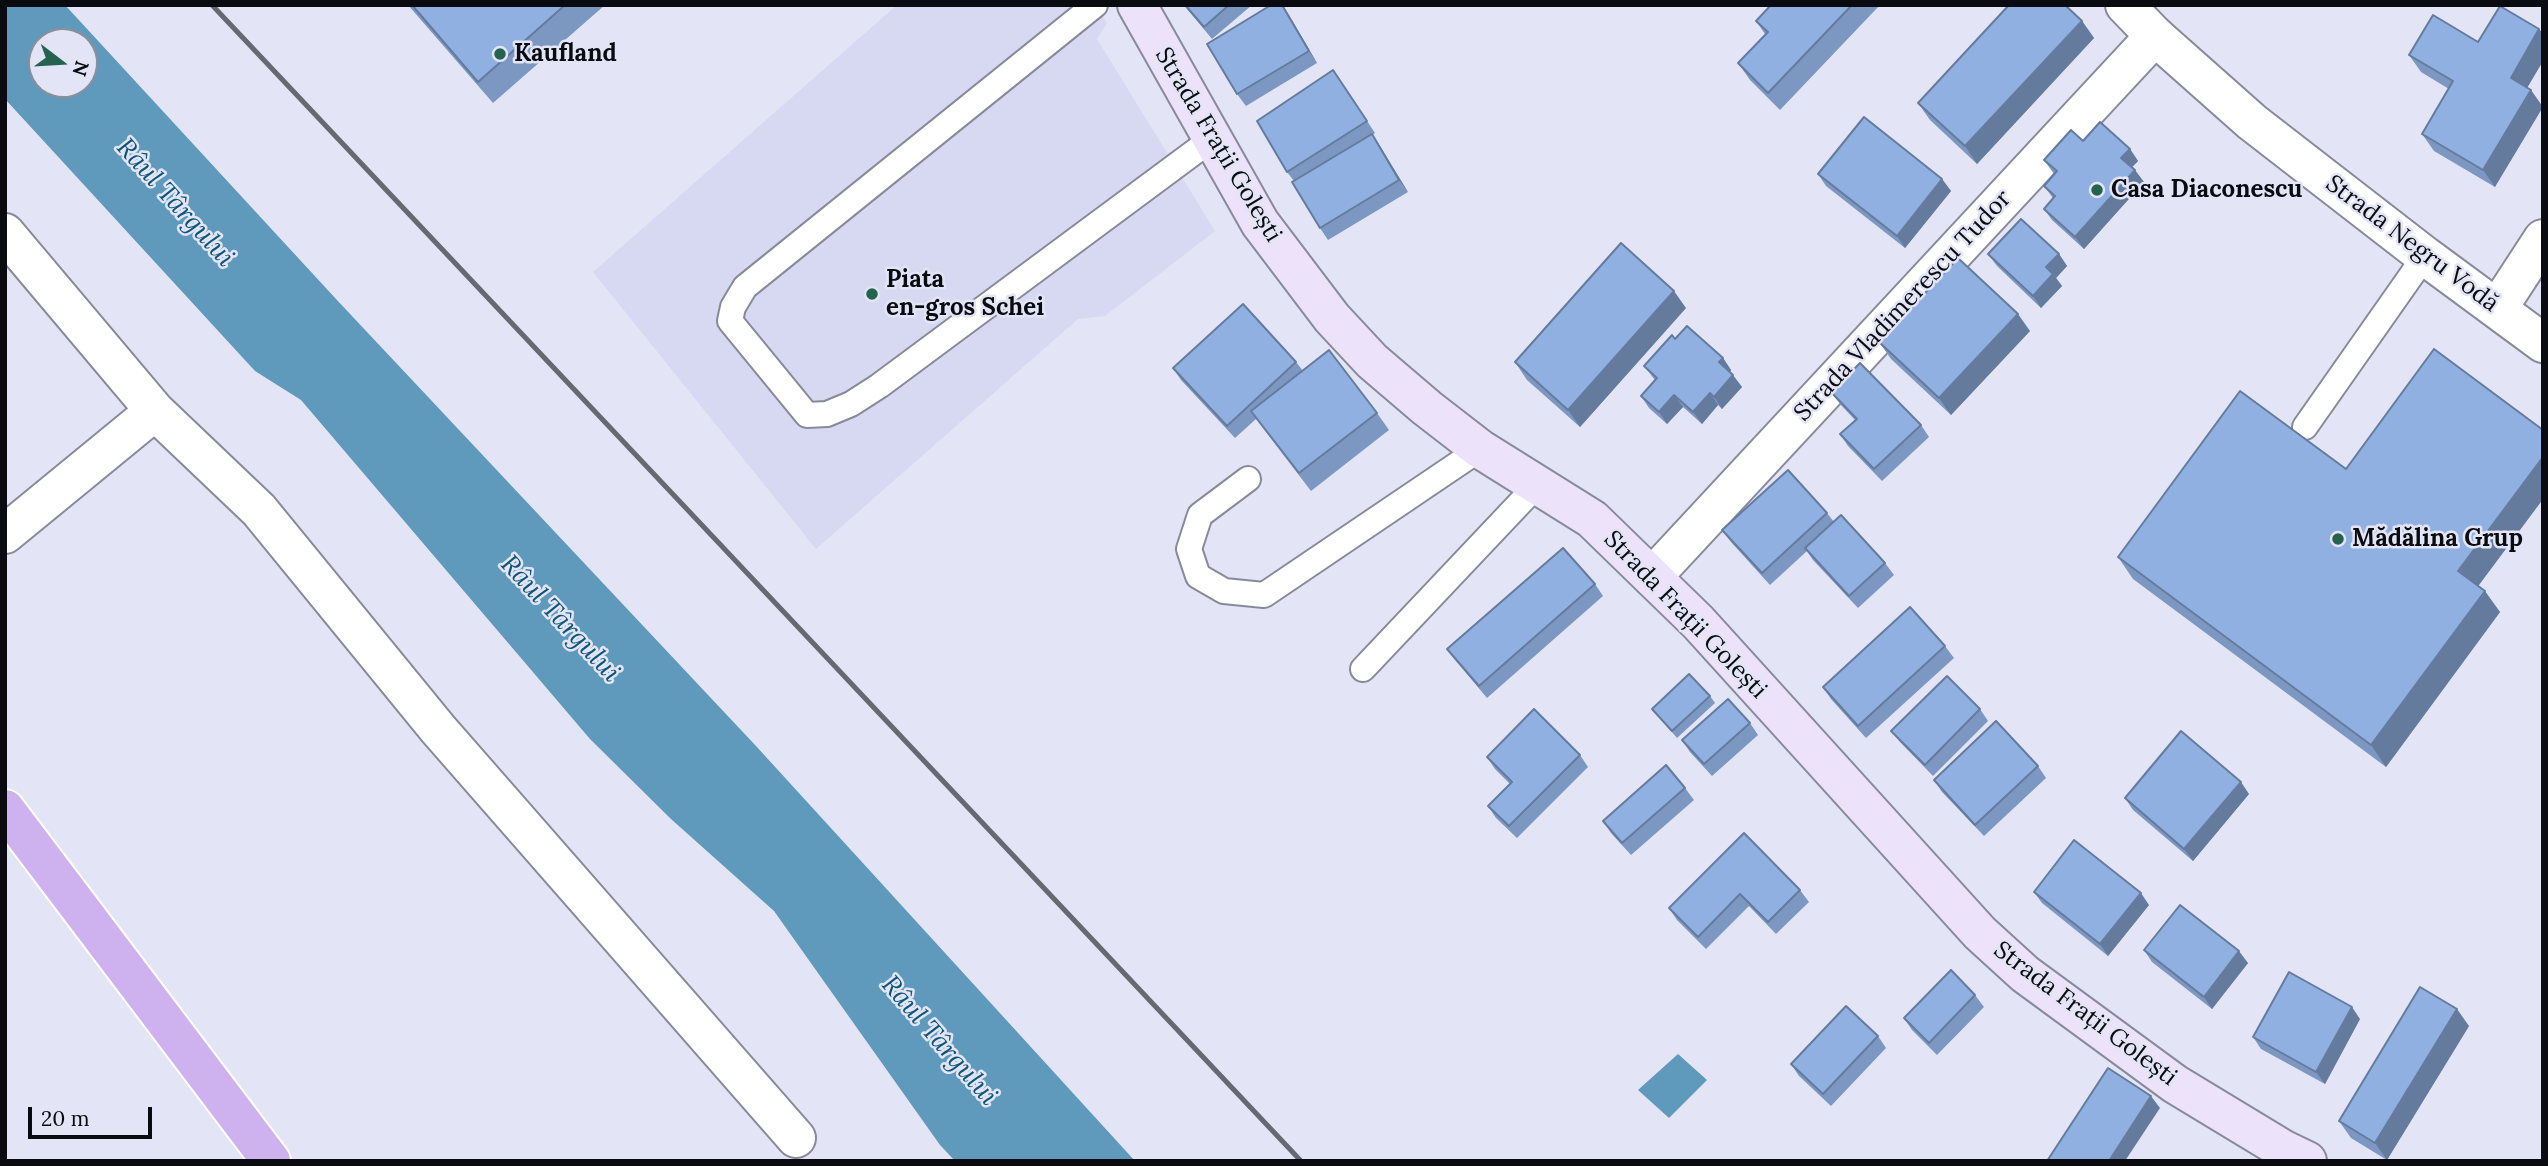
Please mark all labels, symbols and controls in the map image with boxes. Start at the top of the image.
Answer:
north arrow [28,28,98,98]
place label: Kaufland [514,40,617,68]
street label: Strada Frații Golești [1149,42,1287,248]
marker: Kaufland [492,46,508,62]
text: N [68,58,95,79]
water label: Râul Târgului [109,133,241,273]
street label: Strada Negru Vodă [2320,170,2504,318]
place label: Casa Diaconescu [2111,176,2302,204]
marker: Casa Diaconescu [2089,182,2105,198]
street label: Strada Vladimerescu Tudor [1788,185,2018,427]
place label: Piata en-gros Schei [886,266,1044,322]
marker: Piata en-gros Schei [864,286,880,302]
street label: Strada Frații Golești [1598,525,1772,705]
place label: Mădălina Grup [2352,525,2523,553]
marker: Mădălina Grup [2330,531,2346,547]
water label: Râul Târgului [494,549,626,689]
street label: Strada Frații Golești [1988,936,2182,1092]
water label: Râul Târgului [874,970,1004,1112]
scale bar [32,1092,156,1136]
text: 20 m [41,1105,90,1132]

